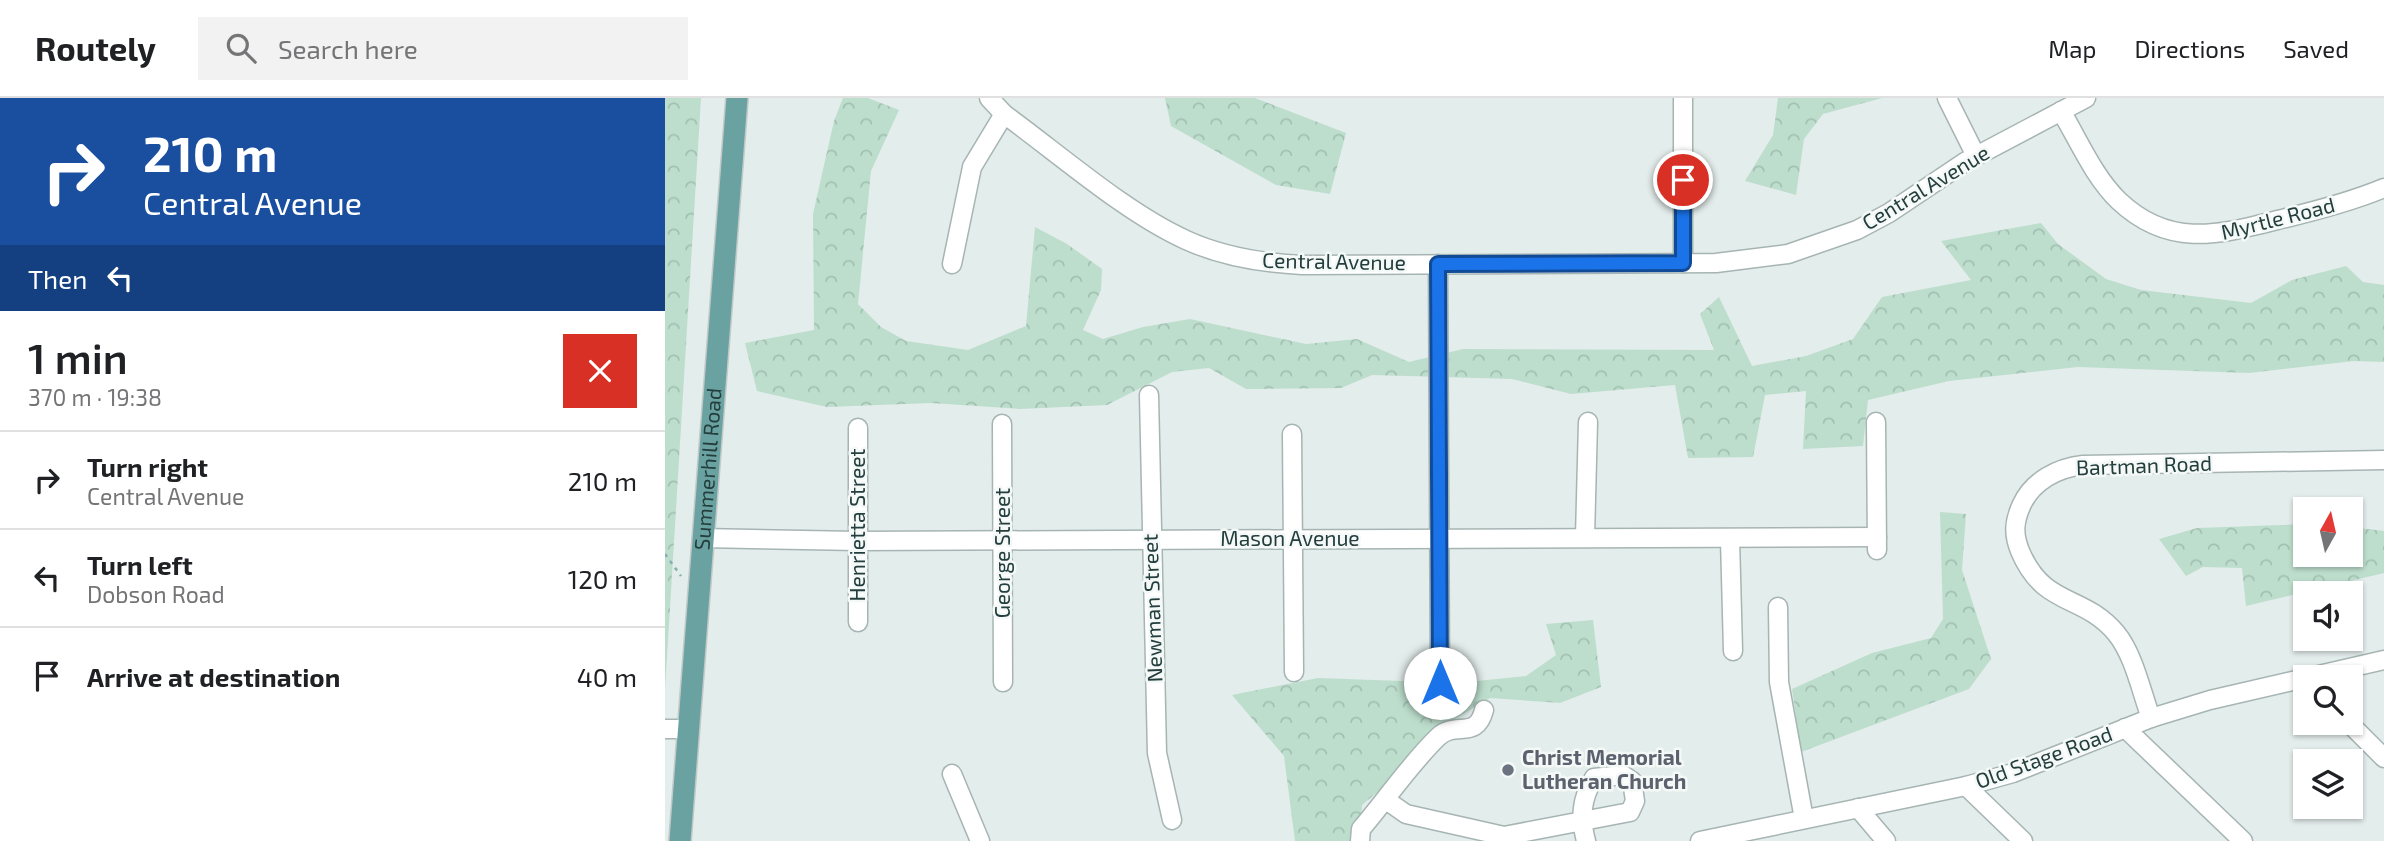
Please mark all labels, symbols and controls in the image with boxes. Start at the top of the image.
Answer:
search box [198,17,688,80]
text: Routely [35,28,156,68]
icon: search [222,29,260,67]
text: Search here [278,33,418,64]
text: Map [2048,34,2096,63]
text: Directions [2134,34,2245,63]
text: Saved [2283,34,2349,63]
text: 210 m [143,123,277,182]
icon: right [28,126,119,217]
street label: Central Avenue [1857,139,1993,234]
pin [1653,150,1713,210]
icon: arrive [1664,161,1702,199]
text: Central Avenue [143,183,362,221]
street label: Myrtle Road [2218,191,2337,244]
street label: Central Avenue [1262,247,1406,274]
icon: left [101,259,139,297]
text: Then [28,263,87,294]
text: 1 min [28,332,128,382]
button: close [563,334,637,408]
text: 370 m · 19:38 [28,383,162,411]
street label: Summerhill Road [688,387,726,551]
street label: Henrietta Street [844,449,869,601]
street label: Bartman Road [2075,450,2212,479]
text: Turn right [87,451,208,482]
icon: right [28,461,66,499]
text: 210 m [568,465,637,496]
text: Central Avenue [87,482,244,510]
street label: George Street [989,488,1014,618]
north arrow [2293,497,2363,567]
map controls [2293,497,2363,819]
street label: Mason Avenue [1220,525,1360,550]
street label: Newman Street [1136,533,1167,683]
text: Turn left [87,549,193,580]
icon: left [28,559,66,597]
text: 120 m [568,563,637,594]
text: Dobson Road [87,580,225,608]
button: sound [2293,581,2363,651]
position arrow [1403,646,1477,720]
icon: arrive [28,657,66,695]
text: Arrive at destination [87,661,340,692]
text: 40 m [577,661,637,692]
button: search [2293,665,2363,735]
street label: Old Stage Road [1971,720,2115,793]
place label: Christ Memorial Lutheran Church [1522,744,1686,793]
button: layers [2293,749,2363,819]
marker: Christ Memorial Lutheran Church [1500,762,1516,778]

